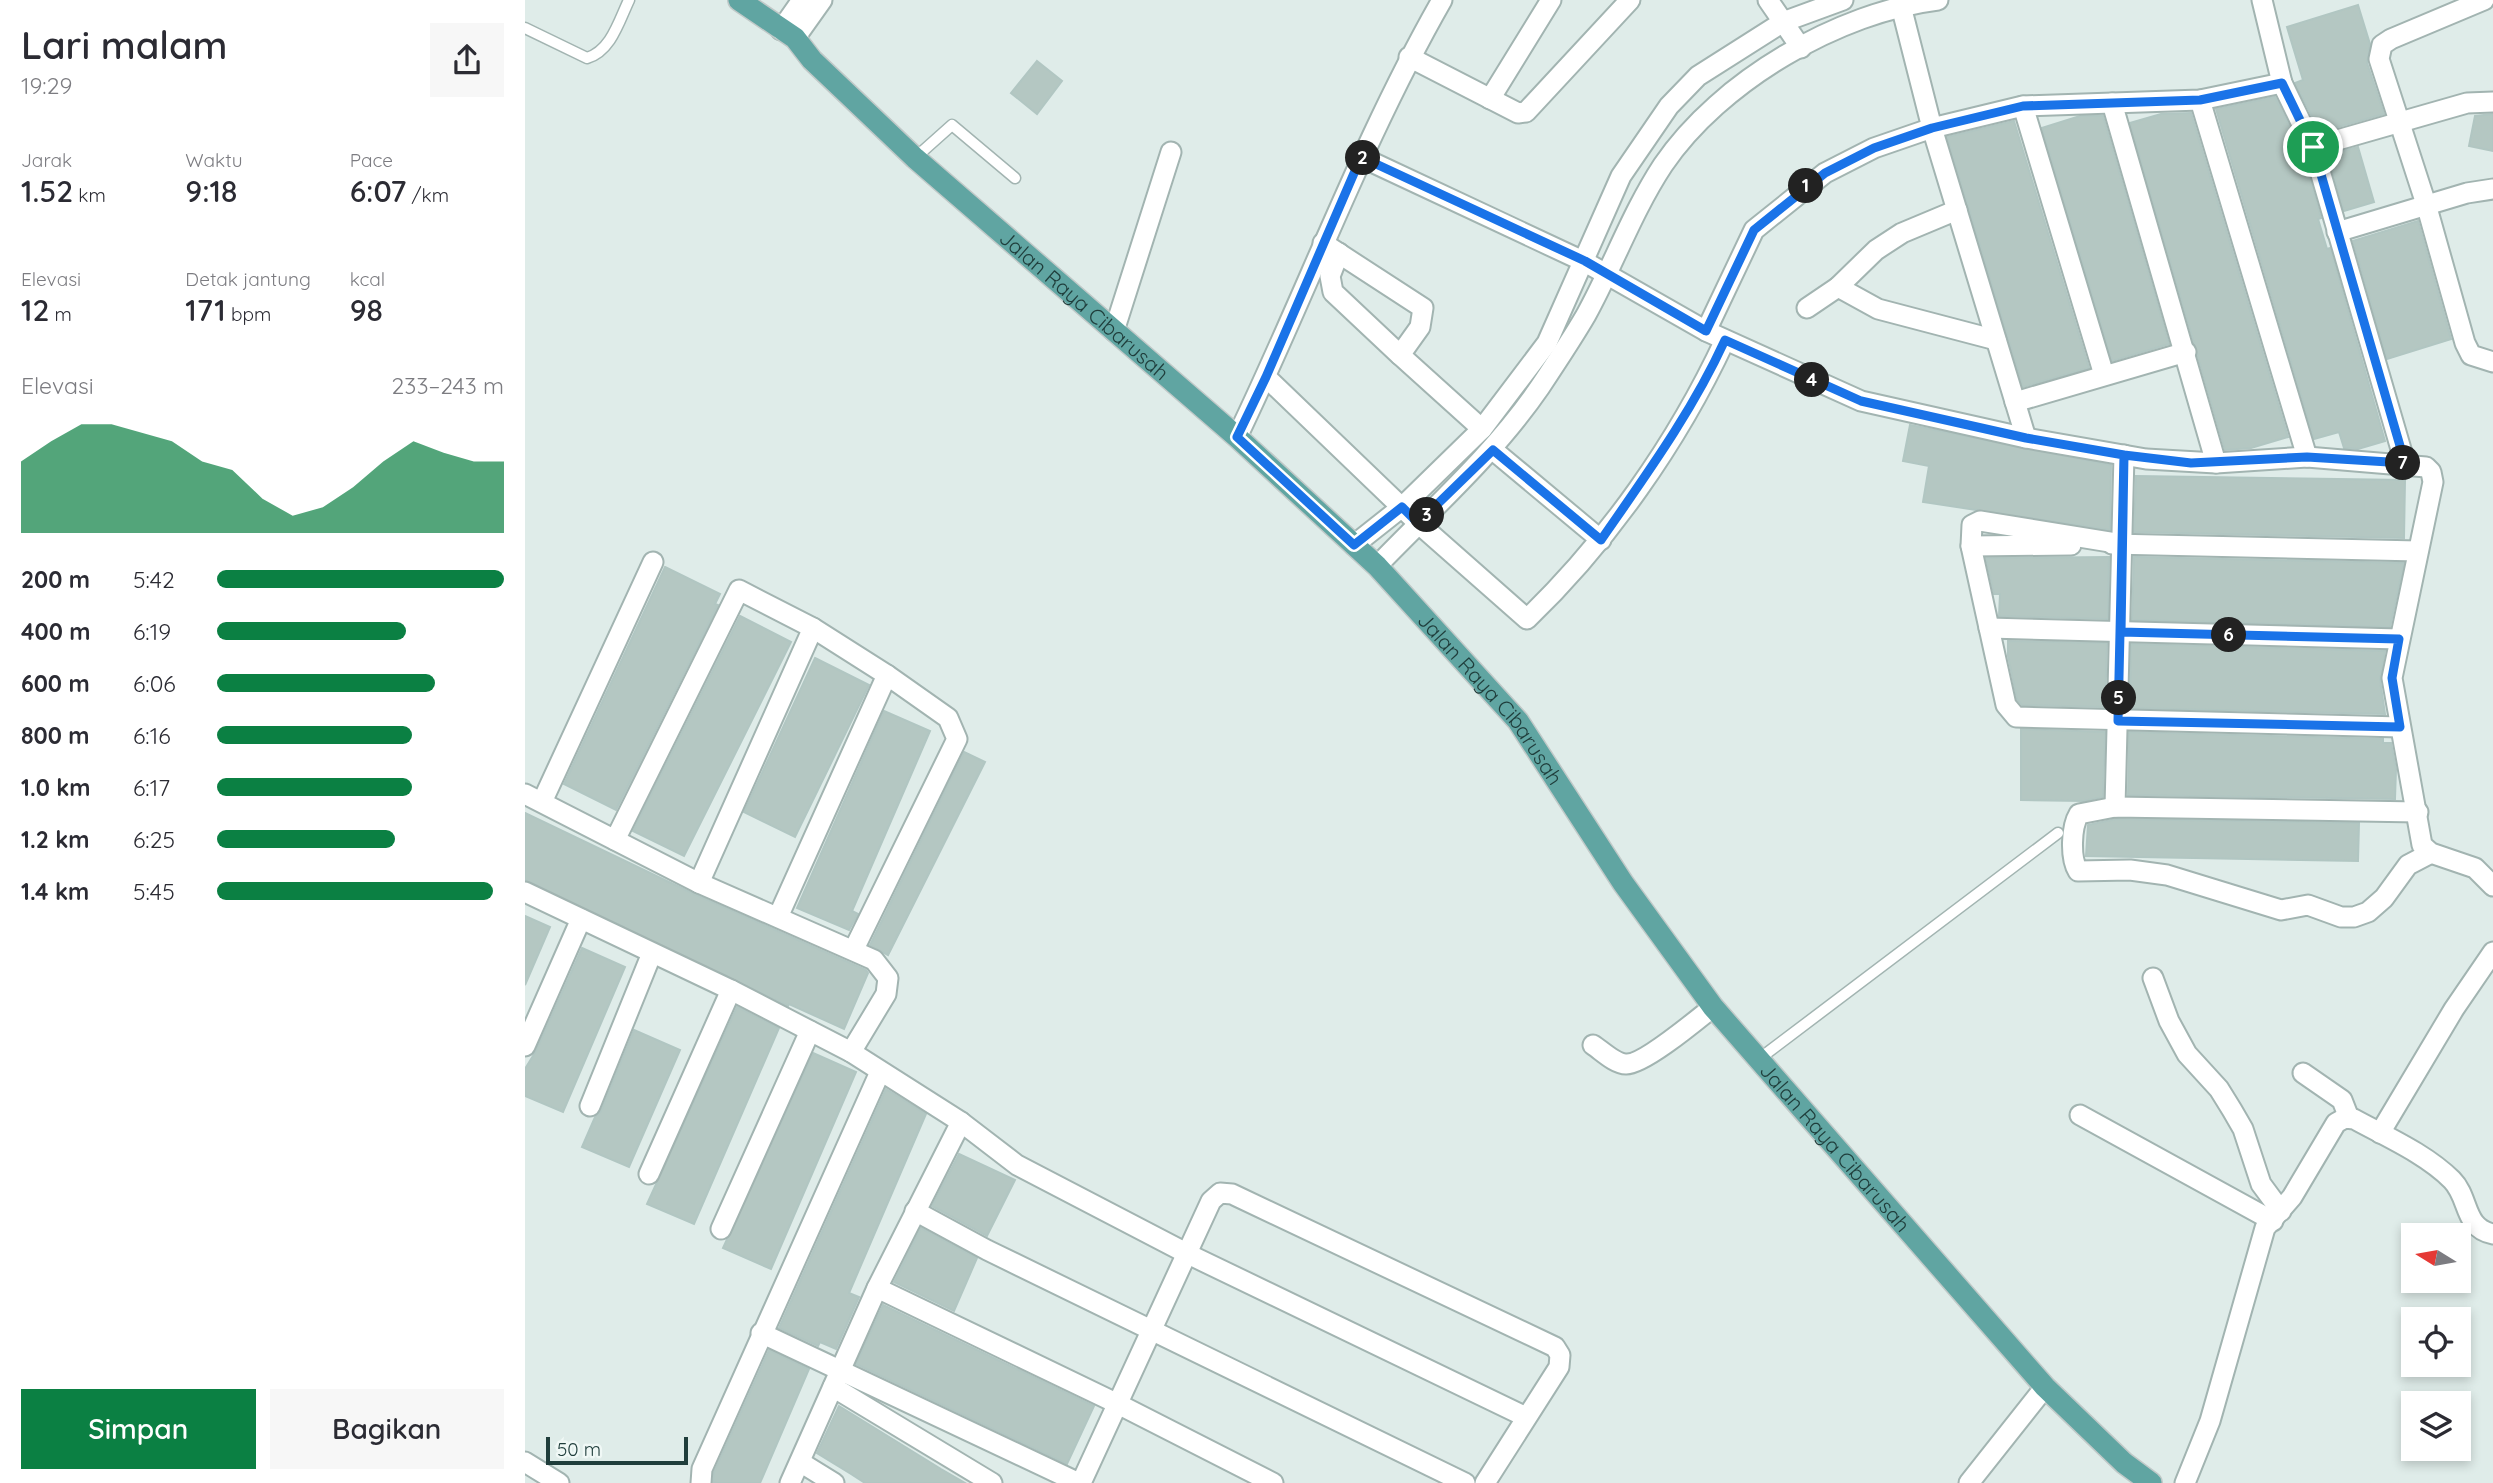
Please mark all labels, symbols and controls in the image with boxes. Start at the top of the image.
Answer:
text: Lari malam [21,21,228,69]
button: share [430,23,504,97]
text: 19:29 [21,71,72,100]
pin [2283,117,2343,177]
icon: arrive [2294,128,2332,166]
pin: 2 [1345,140,1381,176]
text: 2 [1357,145,1368,169]
text: Jarak [21,148,72,172]
text: Waktu [185,148,242,172]
text: Pace [350,148,393,172]
pin: 1 [1789,168,1823,204]
text: 1.52 [21,172,73,210]
text: 9:18 [185,172,237,210]
text: 6:07 [350,172,406,210]
text: 1 [1802,173,1809,197]
text: km [73,183,106,207]
text: /km [406,183,449,207]
street label: Jalan Raya Cibarusah [994,224,1175,385]
text: Elevasi [21,267,81,291]
text: Detak jantung [185,267,311,291]
text: kcal [350,267,385,291]
text: 12 [21,291,49,329]
text: 171 [185,291,226,329]
text: 98 [350,291,383,329]
text: m [49,302,72,326]
text: bpm [226,302,271,326]
pin: 4 [1795,362,1829,398]
text: 4 [1806,367,1817,391]
text: Elevasi [21,371,94,400]
text: 233–243 m [392,371,504,400]
pin: 7 [2385,446,2421,480]
text: 7 [2397,450,2408,474]
pin: 3 [1409,498,1445,532]
text: 3 [1421,502,1432,526]
text: 200 m [21,565,90,594]
text: 5:42 [133,565,175,594]
street label: Jalan Raya Cibarusah [1412,607,1569,790]
text: 400 m [21,617,90,646]
text: 6:19 [133,617,171,646]
pin: 6 [2211,618,2247,652]
text: 6 [2223,622,2234,646]
text: 600 m [21,669,90,698]
text: 6:06 [133,669,176,698]
pin: 5 [2101,680,2137,716]
text: 5 [2113,685,2124,709]
text: 800 m [21,721,90,750]
text: 6:16 [133,721,171,750]
text: 1.0 km [21,773,91,802]
text: 6:17 [133,773,170,802]
text: 1.2 km [21,825,90,854]
text: 6:25 [133,825,175,854]
text: 1.4 km [21,877,89,906]
text: 5:45 [133,877,175,906]
street label: Jalan Raya Cibarusah [1755,1057,1916,1237]
north arrow [2401,1223,2471,1293]
map controls [2401,1223,2471,1461]
button: locate [2401,1307,2471,1377]
button: Simpan [21,1389,256,1469]
button: Bagikan [270,1389,504,1469]
button: layers [2401,1391,2471,1461]
scale bar [546,1434,688,1466]
text: 50 m [557,1437,601,1461]

